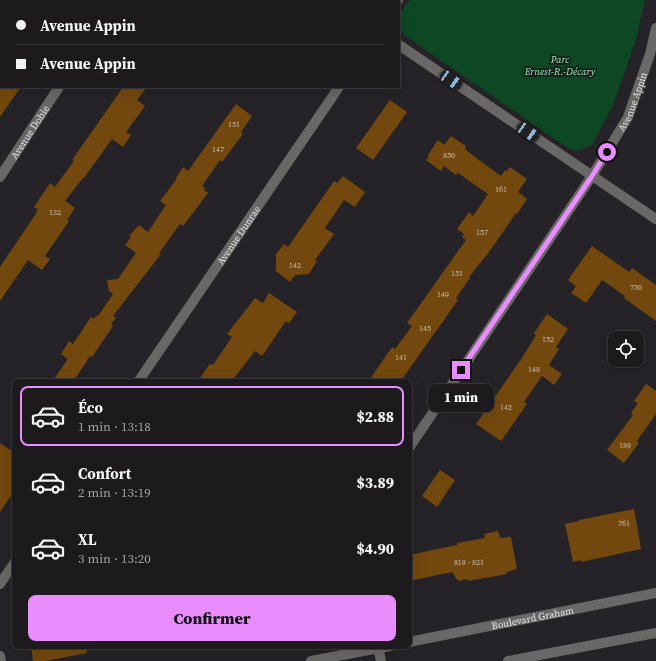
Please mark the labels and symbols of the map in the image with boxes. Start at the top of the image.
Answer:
park label: Parc Ernest-R.-Décary [524,53,596,78]
car [438,68,464,92]
street label: Avenue Appin [615,70,650,133]
street label: Avenue Dobie [7,103,52,161]
house number: 151 [228,119,240,130]
car [515,120,541,144]
route start [598,143,616,161]
house number: 147 [212,144,224,155]
house number: 850 [443,150,455,161]
house number: 161 [495,184,507,195]
street label: Avenue Dunrae [214,203,263,267]
house number: 132 [49,207,61,218]
house number: 157 [476,227,488,238]
house number: 142 [289,260,301,271]
house number: 151 [451,268,463,279]
house number: 750 [630,282,642,293]
house number: 149 [437,289,449,300]
house number: 145 [419,323,431,334]
house number: 152 [542,334,554,345]
house number: 141 [395,352,407,363]
route end [452,361,470,379]
house number: 148 [528,364,540,375]
callout: 1 min [428,384,494,412]
house number: 142 [500,402,512,413]
house number: 189 [619,440,631,451]
house number: 761 [618,518,630,529]
house number: 819 - 821 [454,557,484,568]
street label: Boulevard Graham [490,603,575,632]

